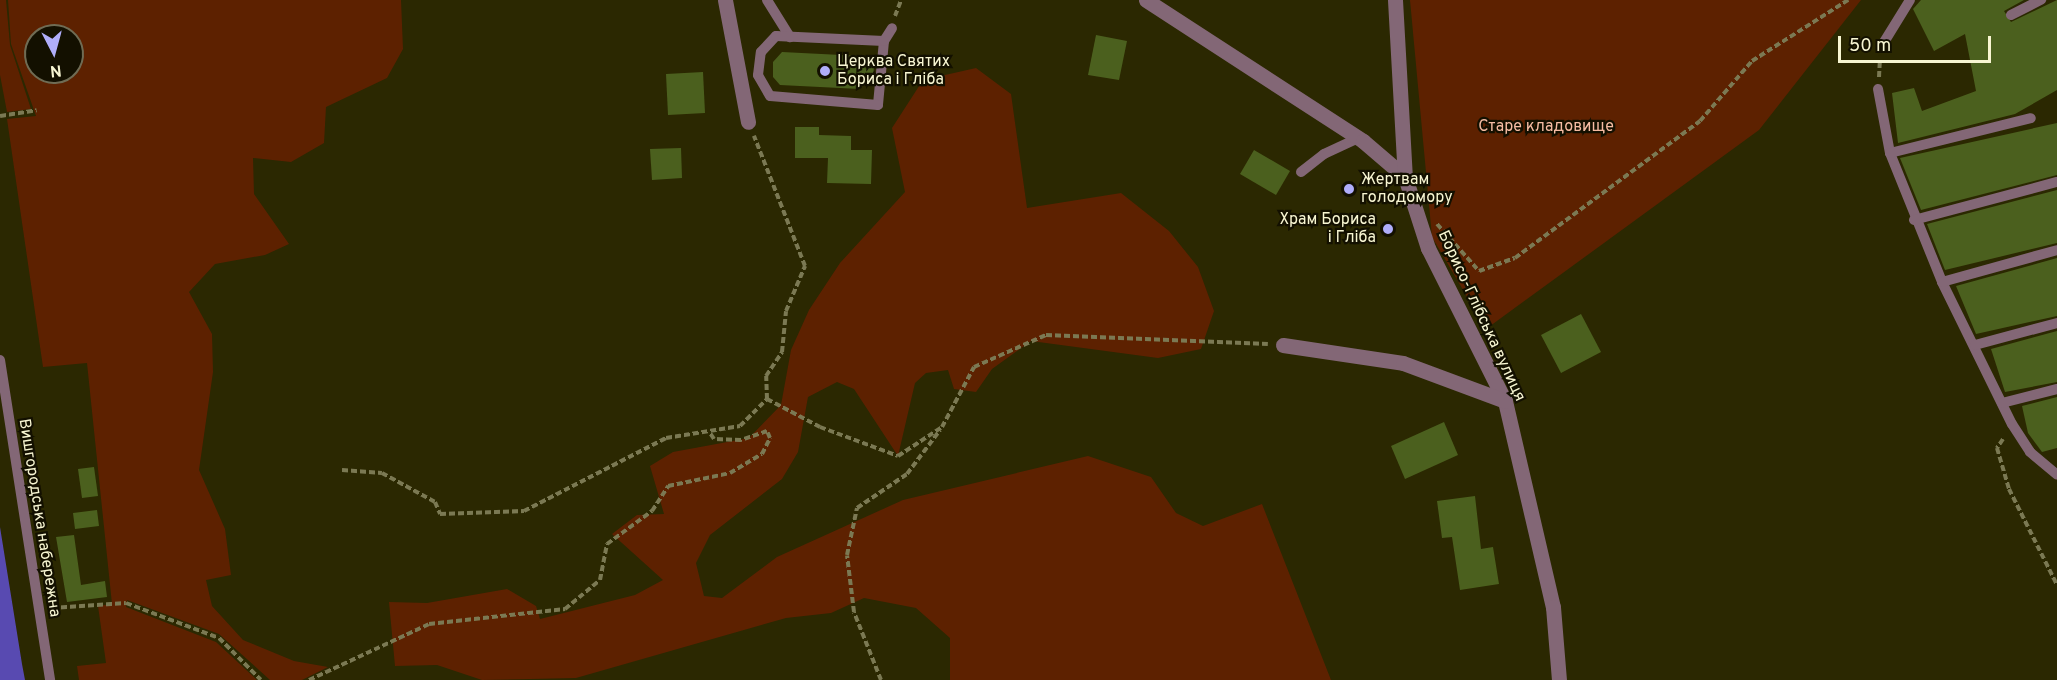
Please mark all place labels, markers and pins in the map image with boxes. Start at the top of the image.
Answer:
place label: Церква Святих Бориса і Гліба [837,52,950,90]
marker: Церква Святих Бориса і Гліба [818,64,832,78]
place label: Жертвам голодомору [1361,170,1453,208]
marker: Жертвам голодомору [1342,182,1356,196]
place label: Храм Бориса і Гліба [1279,210,1376,248]
marker: Храм Бориса і Гліба [1381,222,1395,236]

